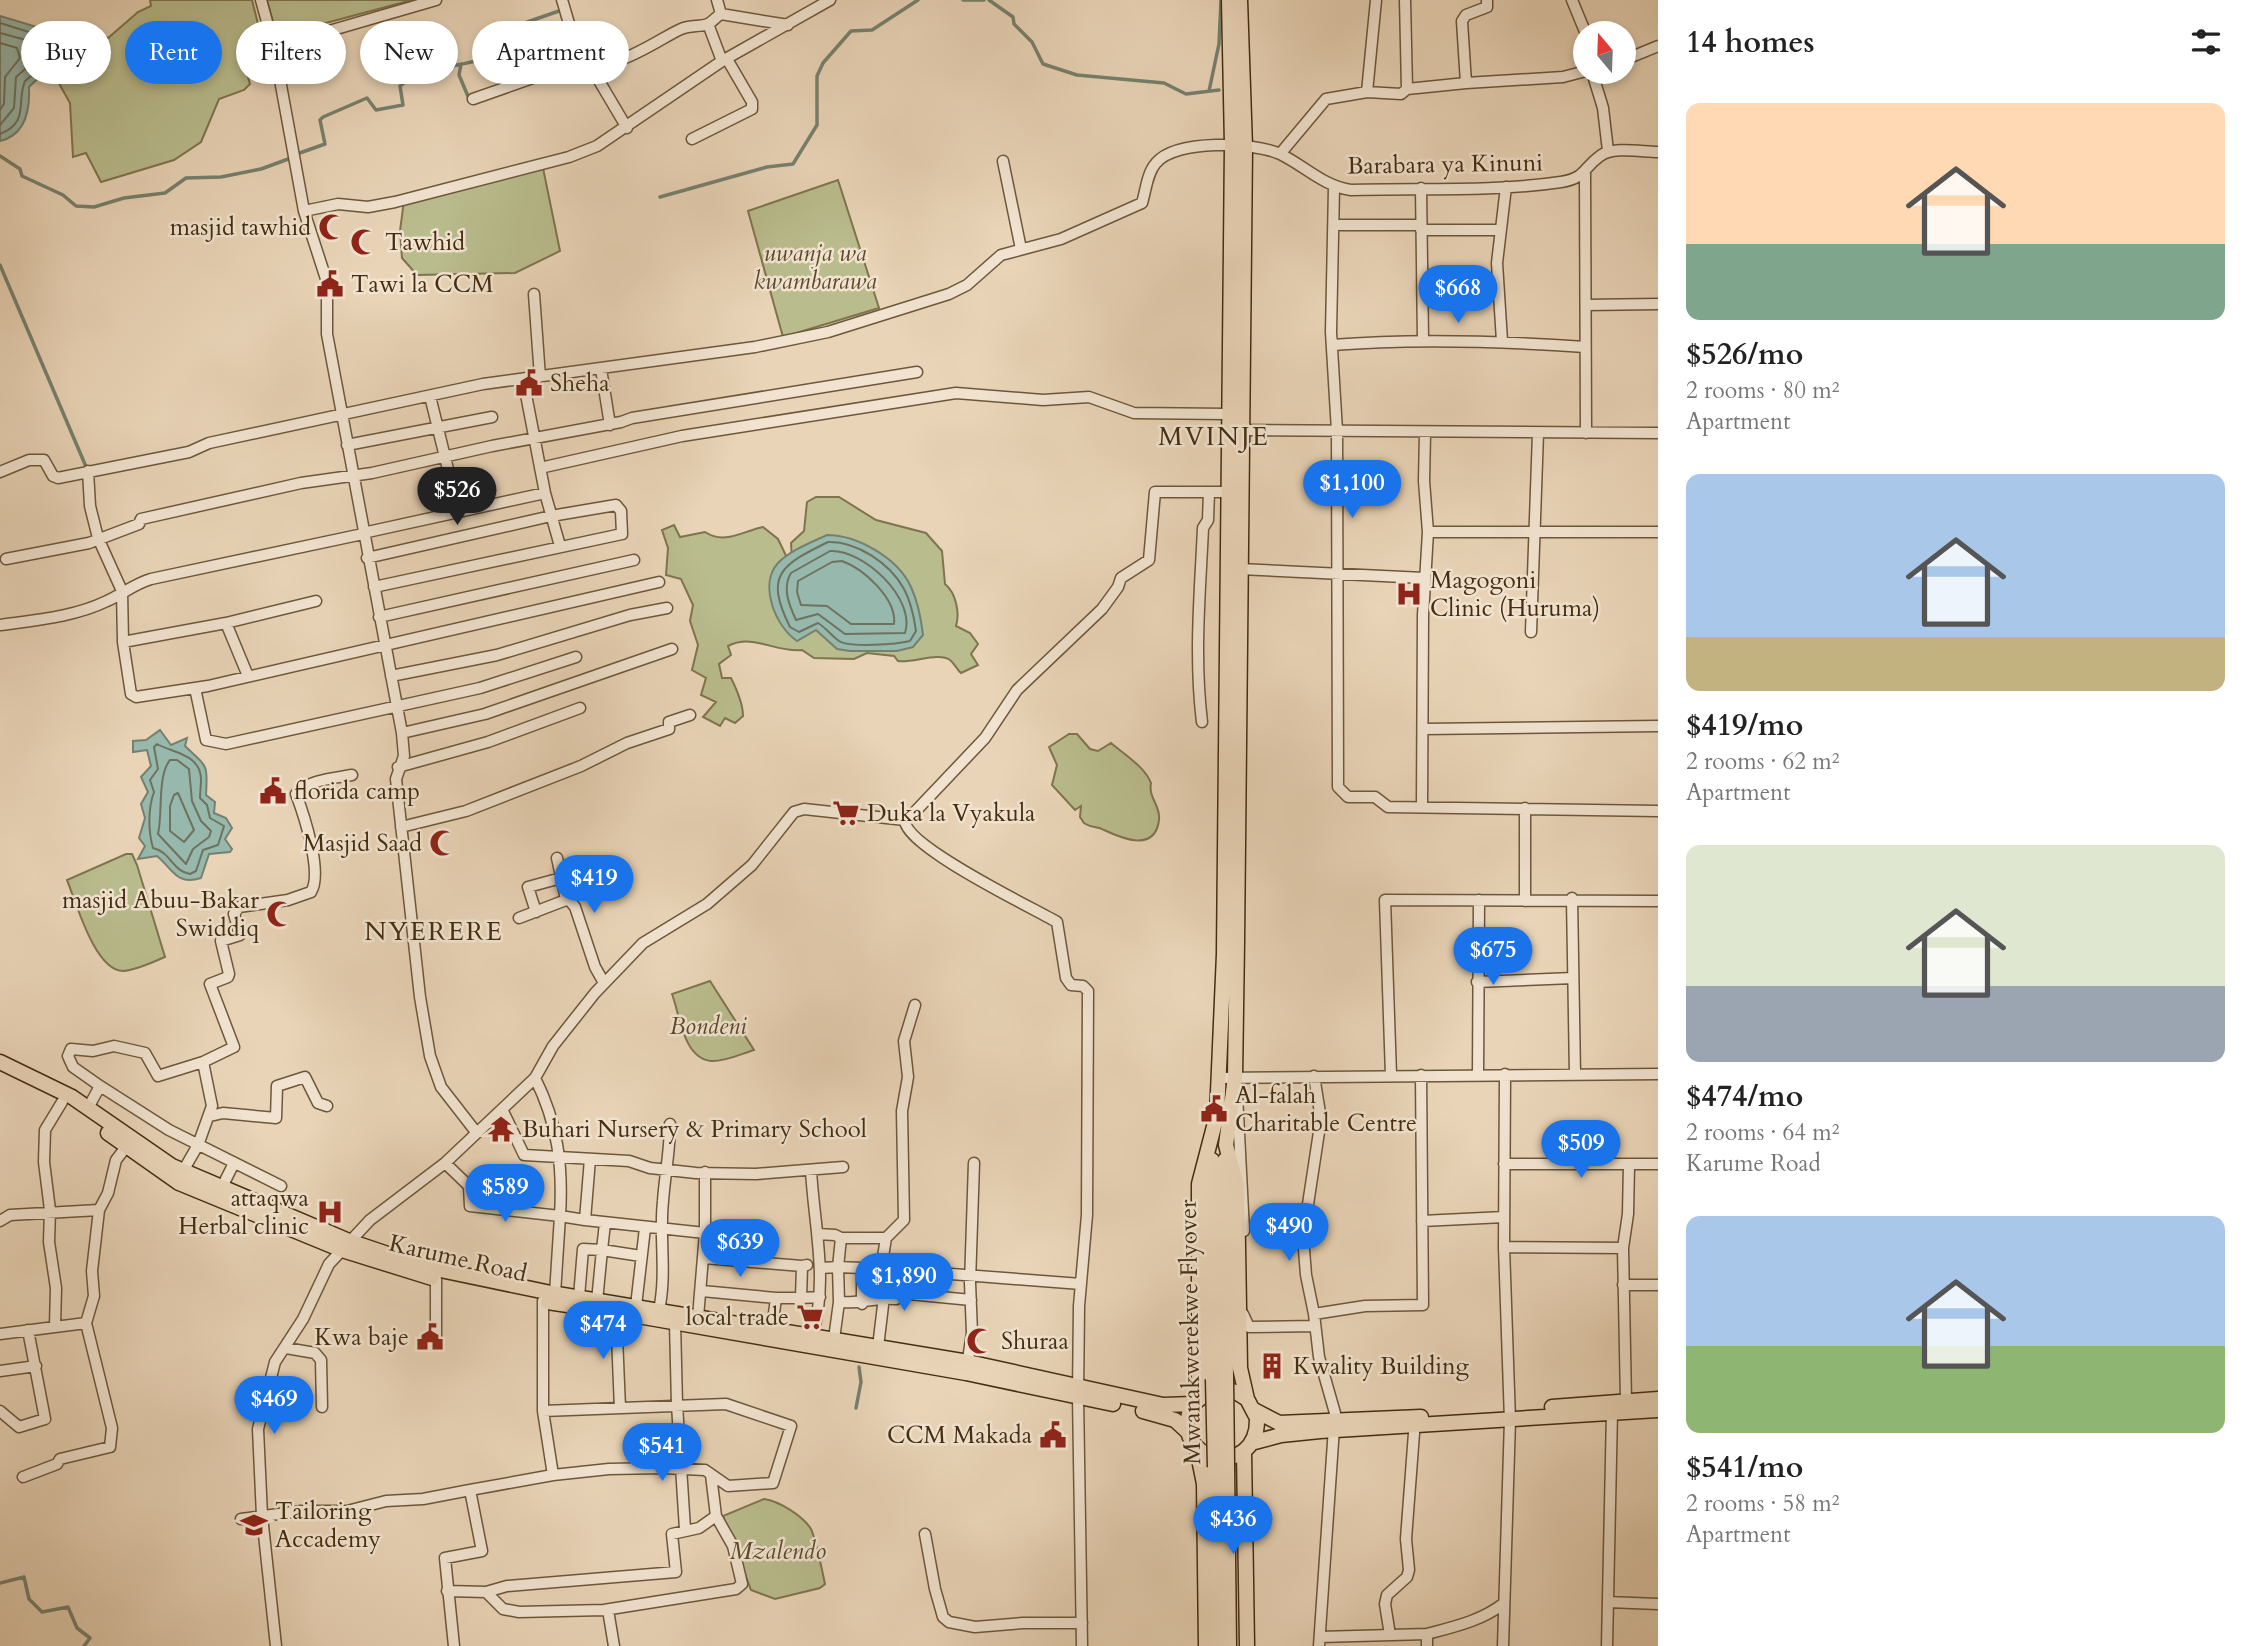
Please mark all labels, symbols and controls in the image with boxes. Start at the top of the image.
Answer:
chip: Buy [21,21,111,84]
chip: Rent [125,21,222,84]
chip: Filters [236,21,346,84]
chip: New [360,21,458,84]
chip: Apartment [472,21,629,84]
north arrow [1573,21,1636,84]
map controls [1573,21,1636,84]
text: 14 homes [1686,22,1815,63]
icon: filters [2187,23,2225,61]
street label: Barabara ya Kinuni [1347,146,1544,183]
icon: home [1893,148,2019,274]
place label: masjid tawhid [170,211,311,244]
mosque icon: masjid tawhid [317,212,347,242]
place label: Tawhid [385,226,465,259]
mosque icon: Tawhid [349,227,379,257]
park label: uwanja wa kwambarawa [753,237,877,298]
pin: $668 [1417,266,1499,325]
place label: Tawi la CCM [351,268,494,301]
public building icon: Tawi la CCM [315,269,345,299]
text: $668 [1434,272,1482,303]
text: $526/mo [1686,334,1803,375]
place label: Sheha [550,367,610,400]
public building icon: Sheha [514,368,544,398]
text: 2 rooms · 80 m² [1686,375,1839,406]
text: Apartment [1686,406,1790,437]
district label: MVINJE [1158,419,1270,454]
pin: $1,100 [1295,461,1409,520]
text: $1,100 [1319,467,1385,498]
pin: $526 [416,468,498,527]
text: $526 [433,474,481,505]
icon: home [1893,519,2019,645]
place label: Magogoni Clinic (Huruma) [1430,564,1600,625]
hospital icon: Magogoni Clinic (Huruma) [1394,579,1424,609]
text: $419/mo [1686,705,1803,746]
text: 2 rooms · 62 m² [1686,746,1839,777]
place label: florida camp [294,775,420,808]
public building icon: florida camp [258,776,288,806]
text: Apartment [1686,777,1790,808]
place label: Duka la Vyakula [867,797,1036,830]
supermarket icon: Duka la Vyakula [831,798,861,828]
place label: Masjid Saad [303,827,422,860]
mosque icon: Masjid Saad [428,828,458,858]
pin: $419 [553,856,635,915]
text: $419 [570,862,618,893]
place label: masjid Abuu-Bakar Swiddiq [62,884,259,945]
icon: home [1893,890,2019,1016]
mosque icon: masjid Abuu-Bakar Swiddiq [265,899,295,929]
district label: NYERERE [364,914,504,949]
pin: $675 [1452,928,1534,987]
text: $675 [1469,934,1517,965]
park label: Bondeni [669,1010,747,1043]
text: $474/mo [1686,1076,1803,1117]
place label: Al-falah Charitable Centre [1235,1079,1417,1140]
public building icon: Al-falah Charitable Centre [1199,1094,1229,1124]
place label: Buhari Nursery & Primary School [522,1113,867,1146]
temple icon: Buhari Nursery & Primary School [486,1114,516,1144]
text: 2 rooms · 64 m² [1686,1117,1839,1148]
pin: $509 [1540,1120,1622,1180]
text: $509 [1557,1127,1605,1158]
text: Karume Road [1686,1148,1821,1179]
pin: $589 [464,1164,546,1224]
text: $589 [481,1171,529,1202]
place label: attaqwa Herbal clinic [178,1182,310,1243]
hospital icon: attaqwa Herbal clinic [315,1197,345,1227]
street label: Mwanakwerekwe Flyover [1172,1199,1209,1465]
pin: $490 [1248,1204,1330,1263]
text: $490 [1265,1210,1313,1241]
pin: $639 [699,1220,781,1279]
text: $639 [716,1226,764,1257]
street label: Karume Road [386,1227,530,1290]
pin: $1,890 [847,1254,961,1313]
text: $1,890 [871,1260,937,1291]
icon: home [1893,1261,2019,1387]
place label: local trade [686,1301,789,1334]
pin: $474 [562,1302,644,1361]
supermarket icon: local trade [795,1302,825,1332]
text: $474 [579,1308,627,1339]
place label: Kwa baje [314,1321,409,1354]
public building icon: Kwa baje [415,1322,445,1352]
place label: Shuraa [1001,1325,1069,1358]
mosque icon: Shuraa [965,1326,995,1356]
place label: Kwality Building [1293,1350,1470,1383]
building icon: Kwality Building [1257,1351,1287,1381]
pin: $469 [233,1376,315,1436]
text: $469 [250,1383,298,1414]
place label: CCM Makada [887,1419,1033,1452]
public building icon: CCM Makada [1038,1420,1068,1450]
pin: $541 [621,1424,703,1483]
text: $541 [638,1430,686,1461]
text: $541/mo [1686,1447,1803,1488]
text: 2 rooms · 58 m² [1686,1488,1839,1519]
place label: Tailoring Accademy [275,1495,381,1556]
pin: $436 [1192,1496,1274,1556]
text: $436 [1209,1503,1257,1534]
school or university icon: Tailoring Accademy [239,1510,269,1540]
text: Apartment [1686,1519,1790,1550]
park label: Mzalendo [730,1535,826,1568]

